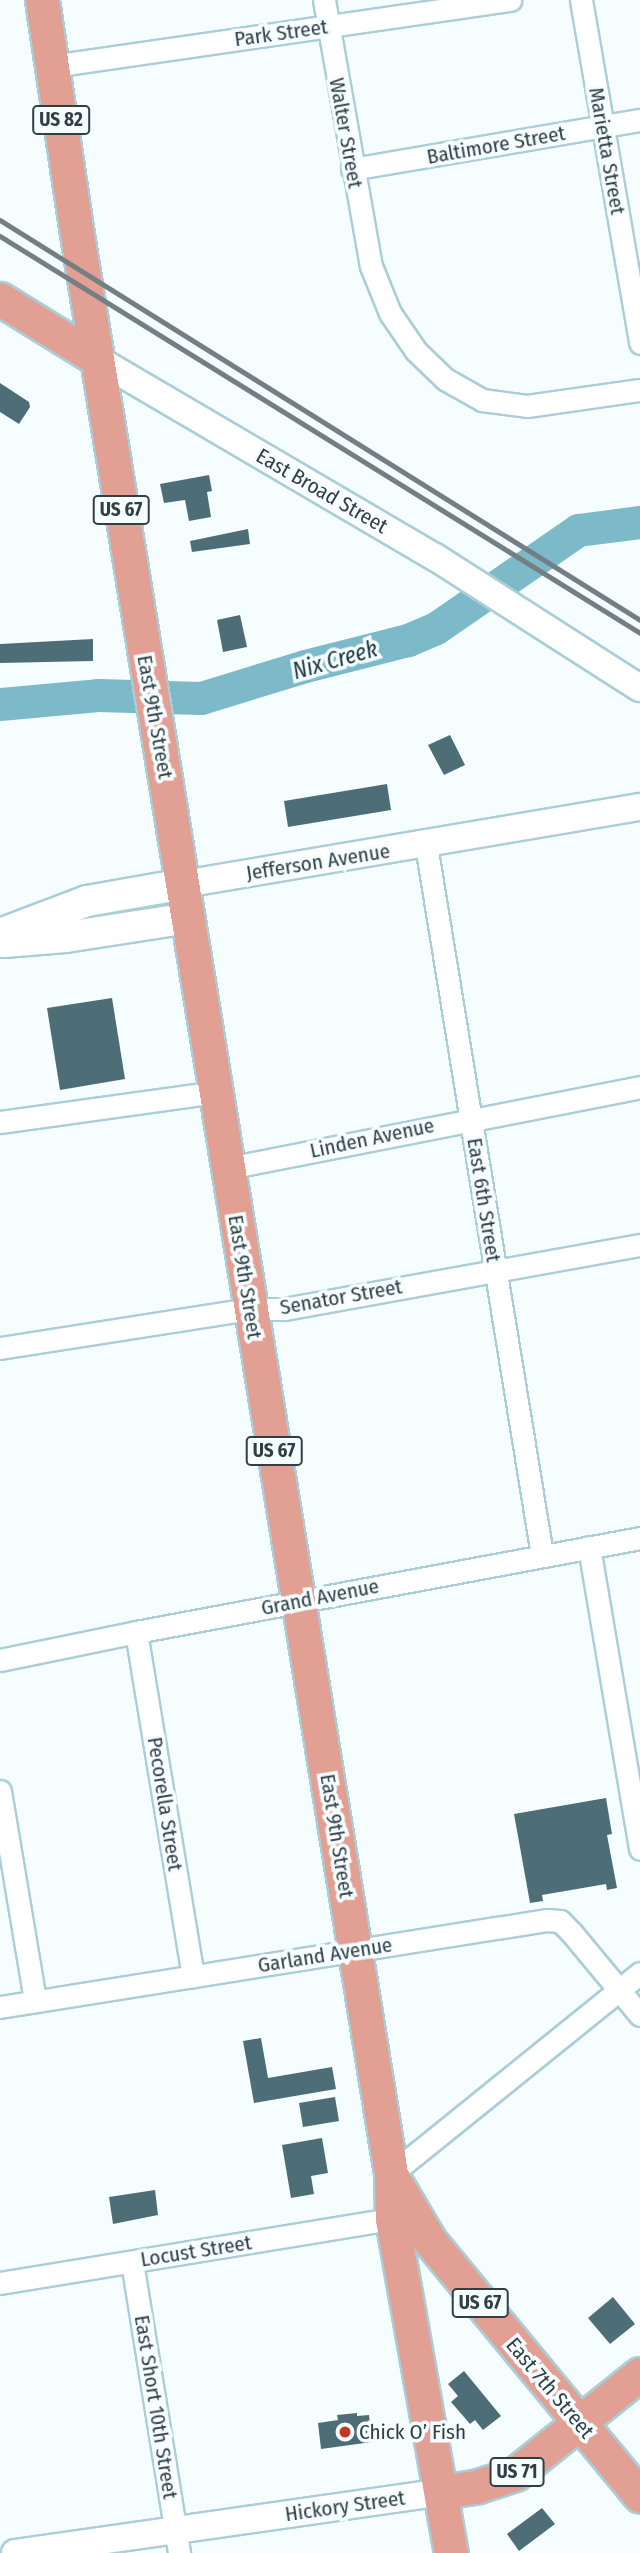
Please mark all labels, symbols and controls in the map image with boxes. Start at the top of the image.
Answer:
street label: Park Street [233,14,329,52]
street label: Walter Street [324,76,368,190]
street label: Marietta Street [583,85,631,217]
road number: US 82 [31,104,91,136]
street label: Baltimore Street [425,120,567,170]
street label: East Broad Street [252,443,392,539]
road number: US 67 [91,495,151,526]
water label: Nix Creek [289,635,381,685]
street label: East 9th Street [132,653,178,781]
street label: Jefferson Avenue [244,838,392,886]
street label: Linden Avenue [308,1113,436,1163]
street label: East 6th Street [462,1136,506,1264]
street label: East 9th Street [223,1213,267,1341]
street label: Senator Street [278,1274,404,1320]
road number: US 67 [244,1436,304,1466]
street label: Grand Avenue [259,1573,381,1621]
street label: Pecorella Street [142,1735,188,1873]
street label: East 9th Street [315,1772,359,1900]
street label: Garland Avenue [256,1932,394,1978]
street label: Locust Street [139,2230,253,2272]
road number: US 67 [450,2288,510,2318]
street label: East Short 10th Street [129,2313,183,2501]
street label: East 7th Street [501,2333,599,2443]
place label: Chick O’ Fish [359,2419,466,2445]
marker: Chick O’ Fish [337,2424,353,2440]
road number: US 71 [489,2456,545,2488]
street label: Hickory Street [283,2485,407,2527]

